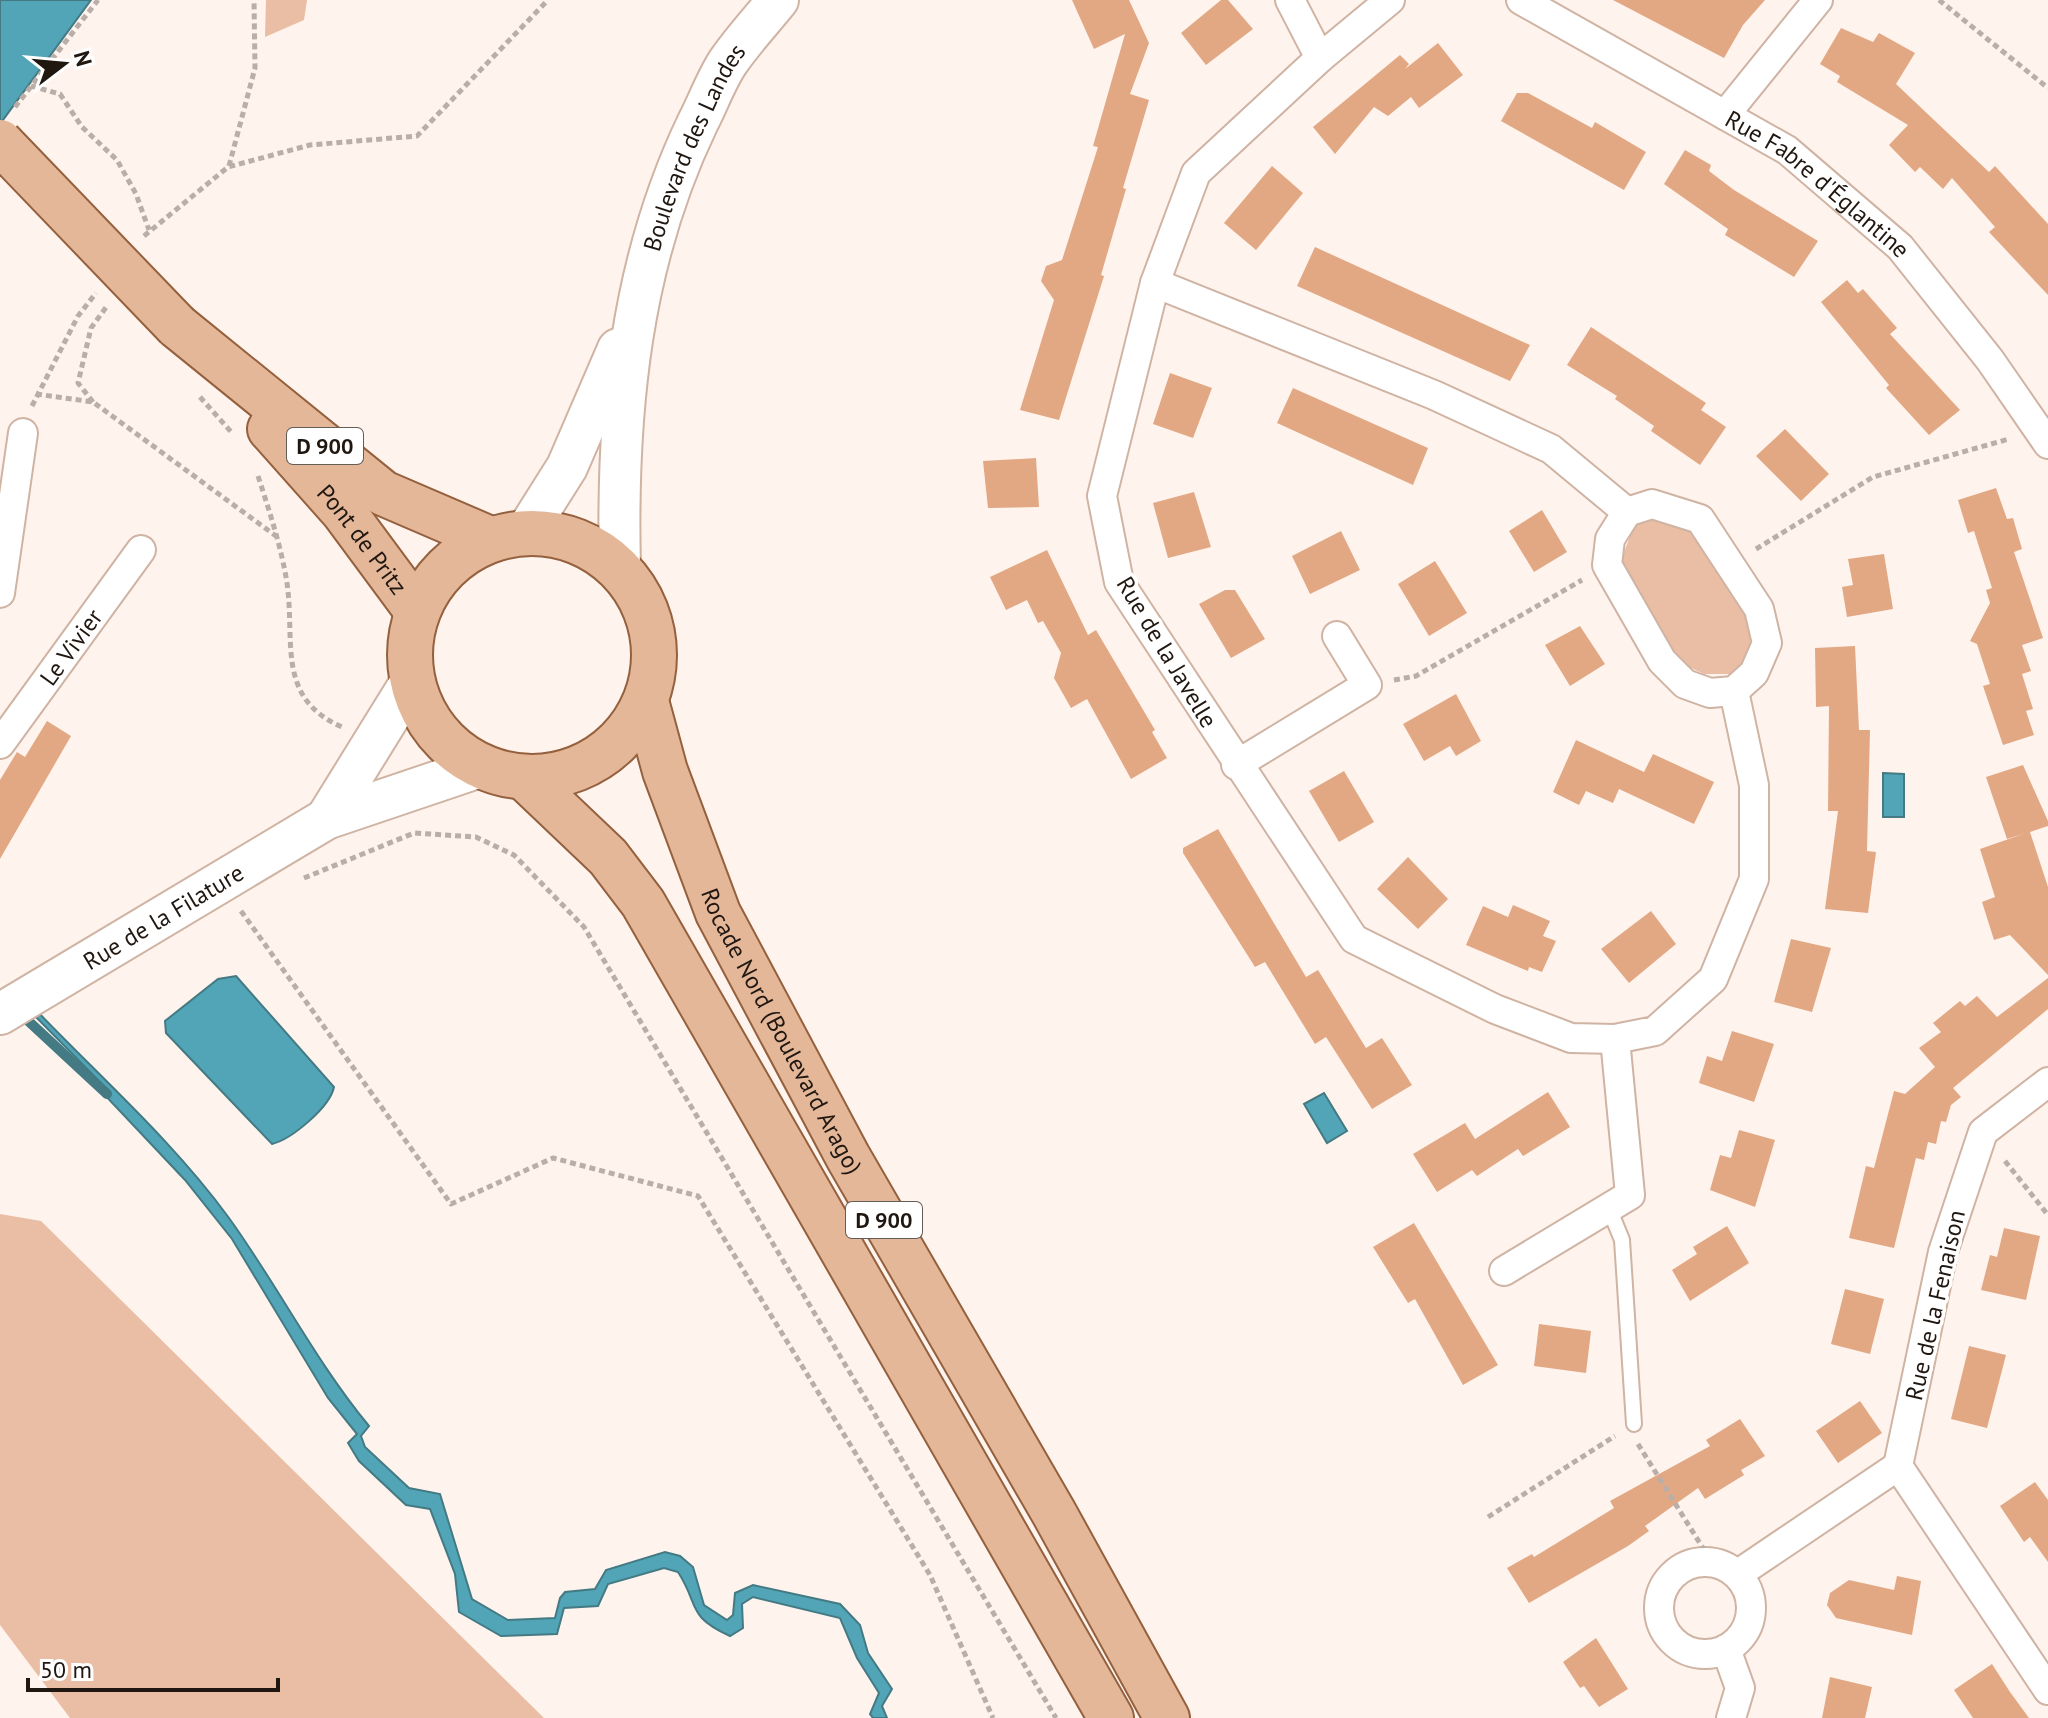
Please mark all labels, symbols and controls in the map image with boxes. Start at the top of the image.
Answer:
north arrow [24,24,104,104]
street label: Boulevard des Landes [636,37,752,254]
text: N [68,48,99,69]
street label: Rue Fabre d'Églantine [1720,103,1917,263]
road number: D 900 [287,428,363,464]
street label: Pont de Pritz [311,477,415,600]
street label: Rue de la Javelle [1110,571,1224,733]
street label: Le Vivier [32,602,109,691]
street label: Rue de la Filature [77,857,249,976]
street label: Rocade Nord (Boulevard Arago) [695,884,870,1179]
road number: D 900 [846,1202,922,1238]
street label: Rue de la Fenaison [1898,1207,1972,1403]
scale bar [28,1642,278,1692]
text: 50 m [40,1654,92,1685]

